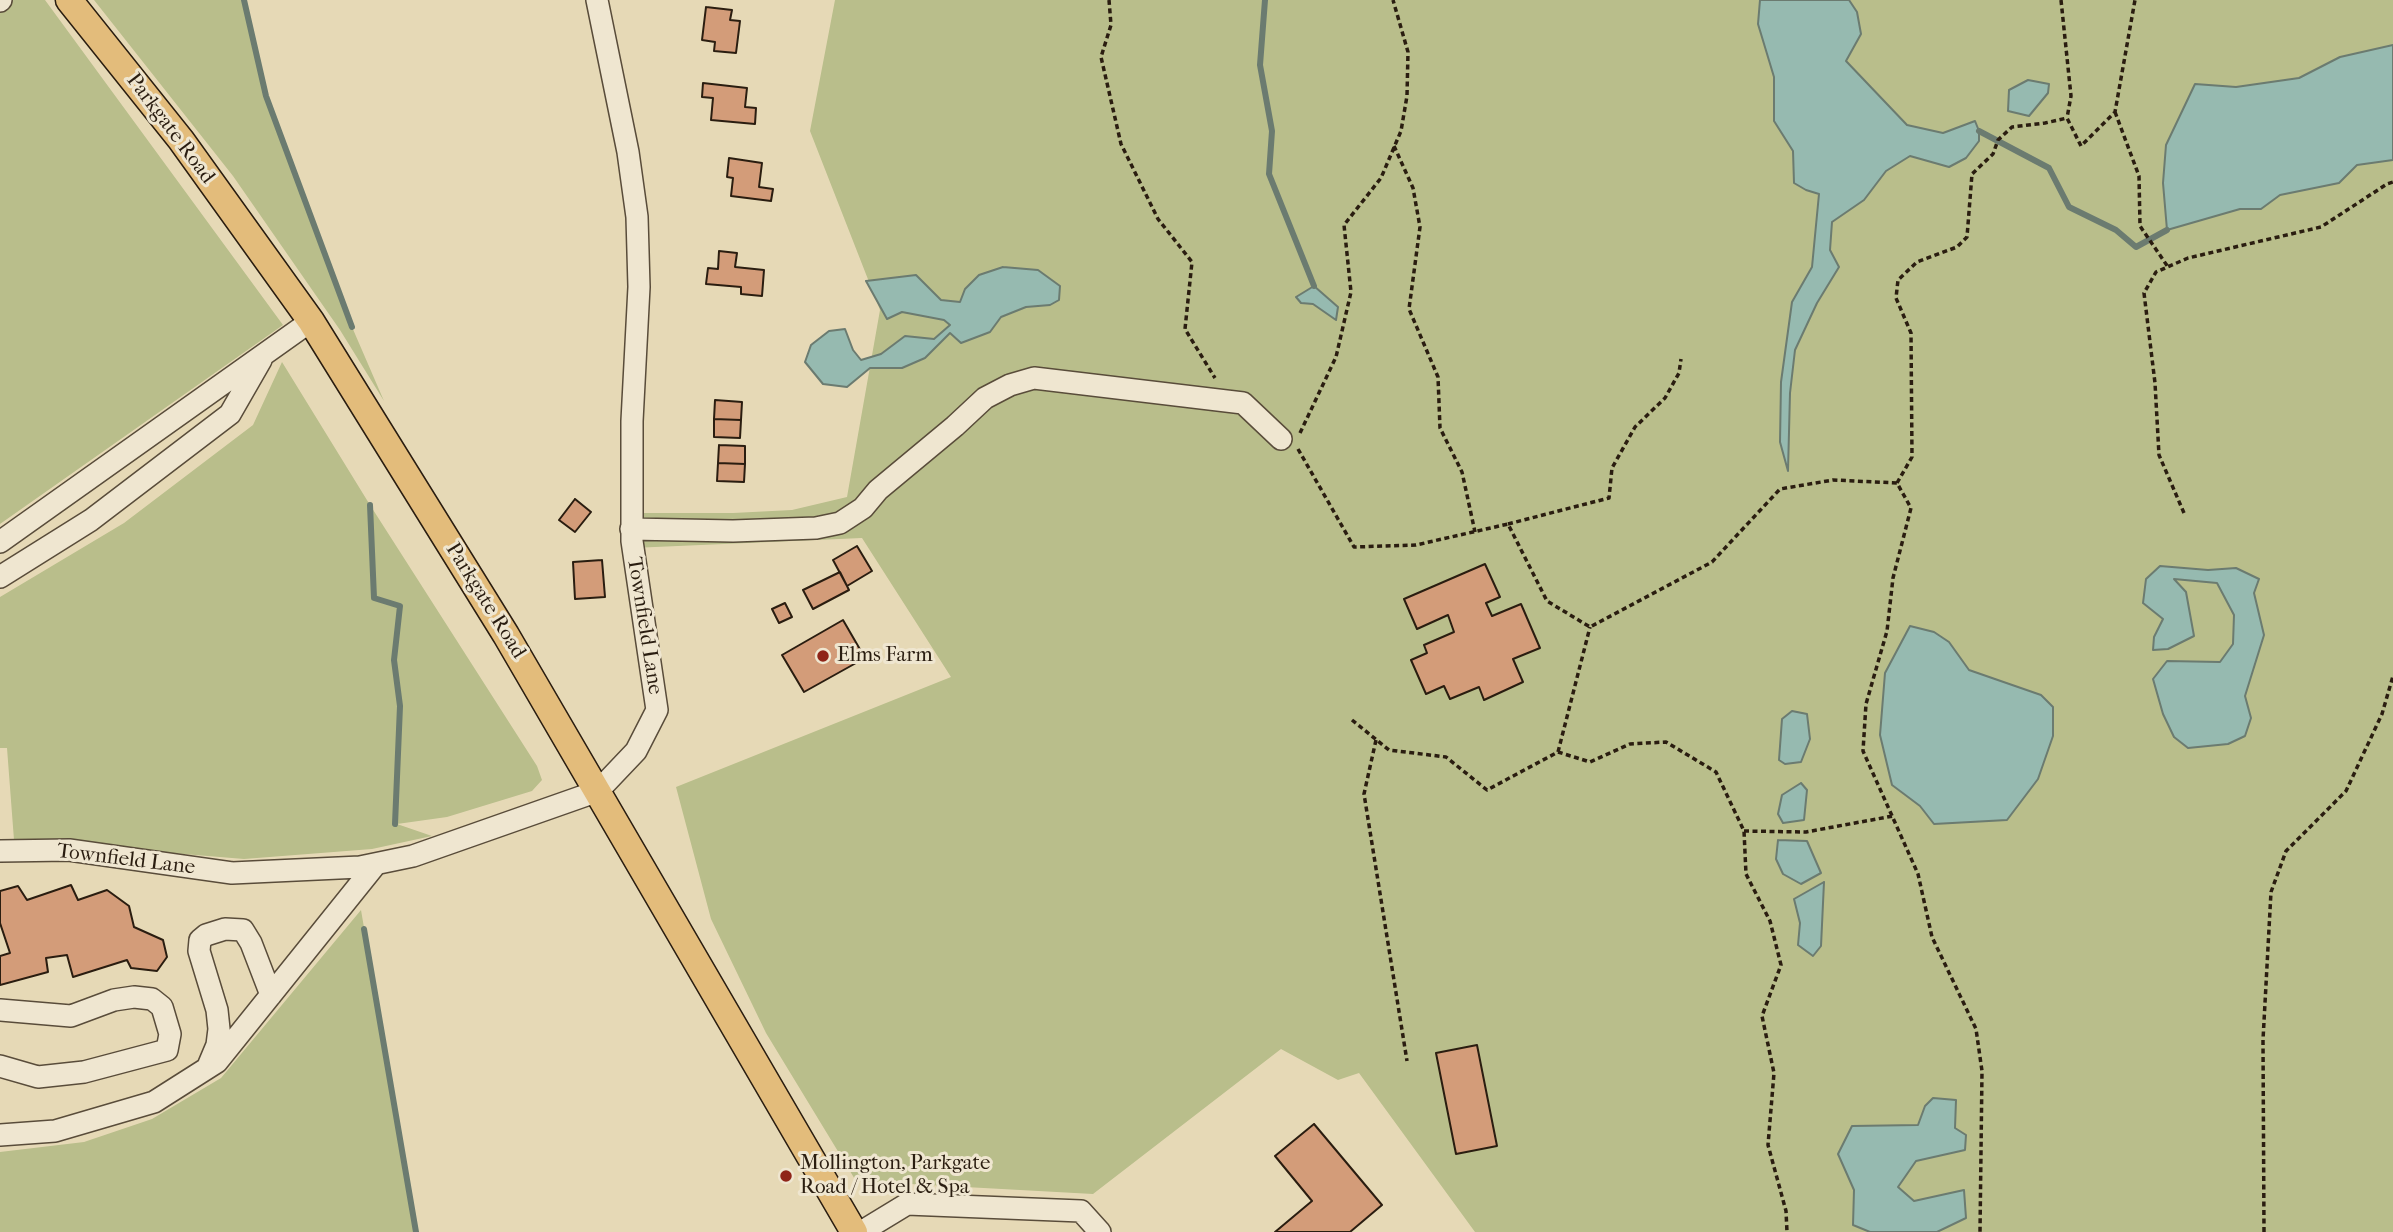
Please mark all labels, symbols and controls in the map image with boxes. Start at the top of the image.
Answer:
street label: Parkgate Road [120,69,220,189]
street label: Parkgate Road [439,538,531,664]
street label: Townfield Lane [621,555,667,697]
place label: Elms Farm [837,643,933,669]
marker: Elms Farm [815,648,831,664]
street label: Townfield Lane [56,839,196,881]
place label: Mollington, Parkgate Road / Hotel & Spa [800,1151,990,1201]
marker: Mollington, Parkgate Road / Hotel & Spa [778,1168,794,1184]

